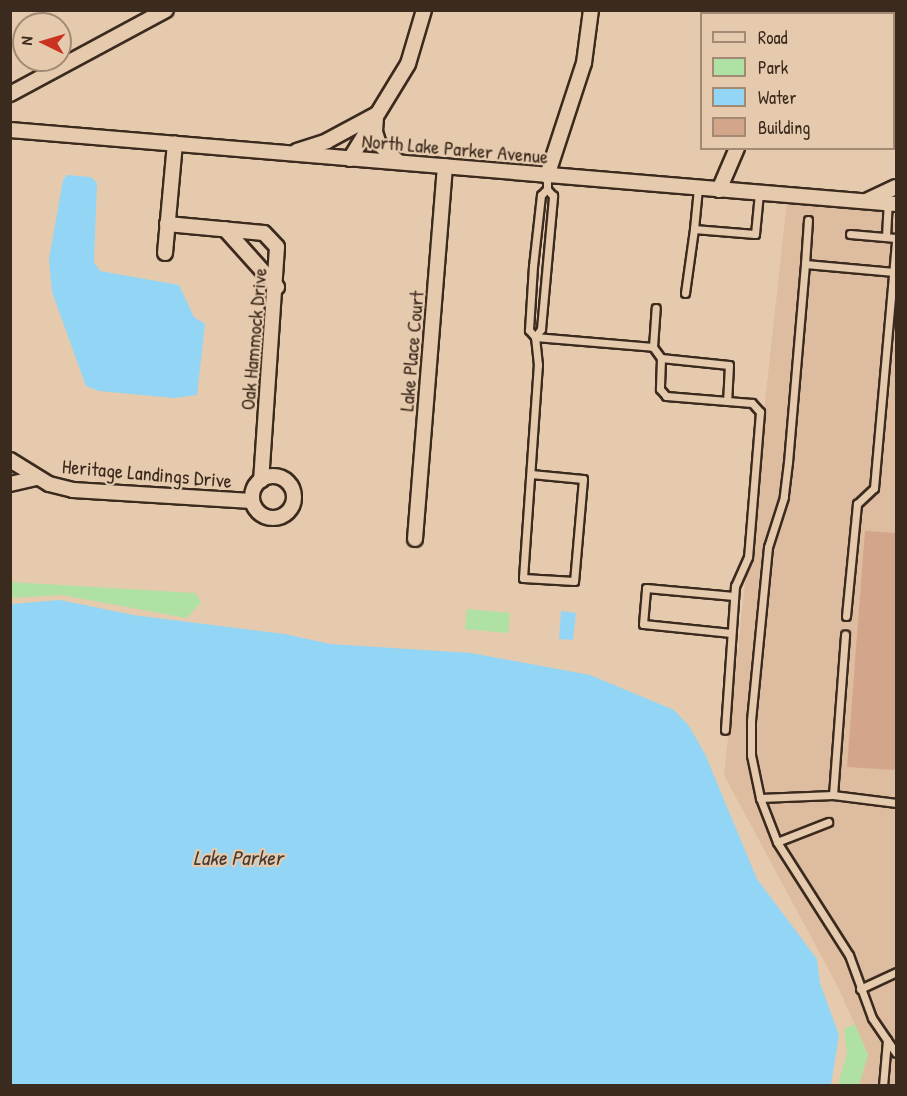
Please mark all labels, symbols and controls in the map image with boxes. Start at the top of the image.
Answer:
north arrow [12,12,72,72]
legend [700,12,895,150]
text: Road [758,25,788,50]
text: N [15,35,37,46]
text: Park [758,55,788,80]
text: Water [758,85,796,110]
text: Building [758,115,810,140]
street label: North Lake Parker Avenue [361,128,549,168]
street label: Oak Hammock Drive [235,267,271,411]
street label: Lake Place Court [394,290,428,412]
street label: Heritage Landings Drive [61,454,233,492]
water label: Lake Parker [193,845,283,871]

